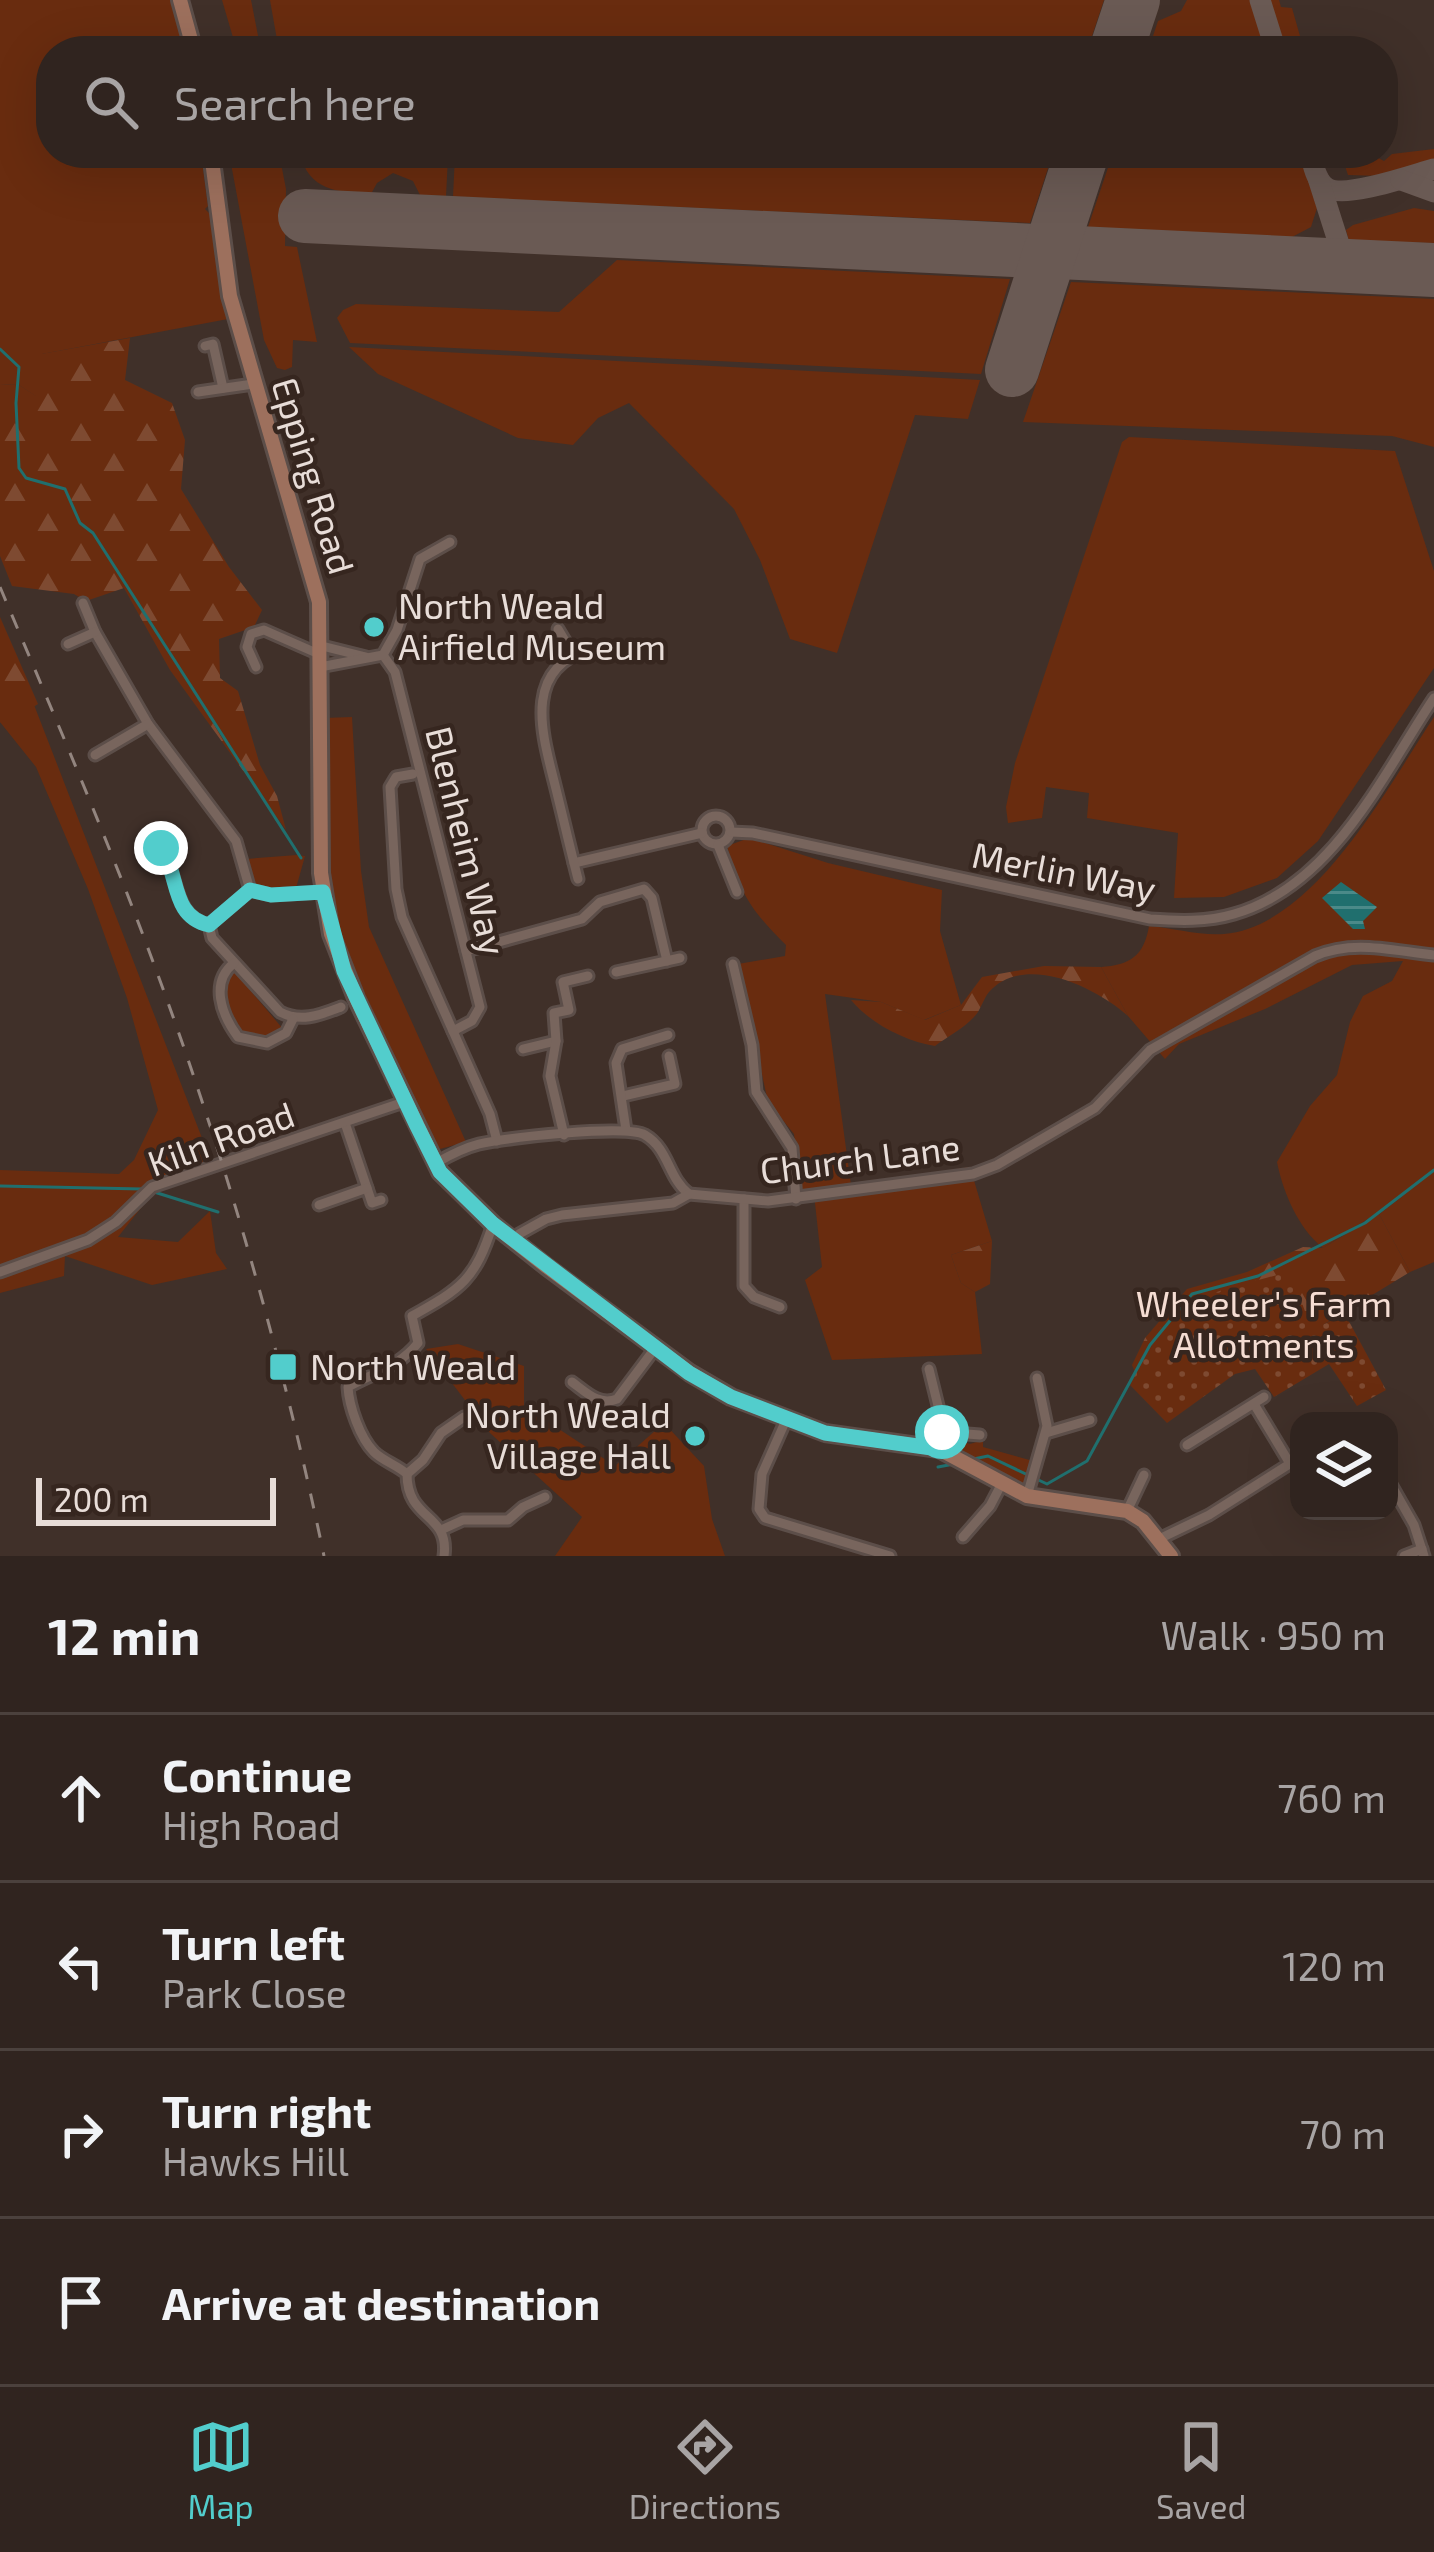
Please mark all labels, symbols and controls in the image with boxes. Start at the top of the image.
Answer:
search box [36,36,1398,168]
icon: search [78,69,144,135]
text: Search here [174,75,416,129]
street label: Epping Road [264,372,365,579]
place label: North Weald Airfield Museum [398,583,666,667]
marker: North Weald Airfield Museum [361,614,387,640]
street label: Blenheim Way [418,722,517,959]
route end [134,821,188,875]
street label: Merlin Way [969,832,1160,909]
street label: Kiln Road [141,1091,300,1184]
street label: Church Lane [757,1124,962,1191]
park label: Wheeler's Farm Allotments [1136,1281,1392,1365]
place label: North Weald [310,1344,516,1387]
marker: North Weald [267,1351,299,1383]
place label: North Weald Village Hall [465,1392,671,1476]
route start [915,1405,969,1459]
map controls [1290,1412,1398,1520]
button: layers [1290,1412,1398,1520]
marker: North Weald Village Hall [682,1423,708,1449]
scale bar [36,1472,276,1525]
text: 200 m [54,1479,149,1519]
text: 12 min [48,1604,200,1665]
text: Walk · 950 m [1161,1611,1386,1658]
text: Continue [162,1747,352,1801]
icon: ahead [48,1765,114,1831]
text: 760 m [1277,1774,1386,1821]
text: High Road [162,1801,341,1848]
text: Turn left [162,1915,345,1969]
icon: left [48,1933,114,1999]
text: 120 m [1282,1942,1386,1989]
text: Park Close [162,1969,347,2016]
text: Turn right [162,2083,371,2137]
icon: right [48,2101,114,2167]
text: 70 m [1300,2110,1386,2157]
text: Hawks Hill [162,2137,349,2184]
icon: arrive [48,2269,114,2335]
text: Arrive at destination [162,2275,600,2329]
tab: Map [188,2414,254,2526]
tab: Directions [629,2414,781,2526]
tab: Saved [1156,2414,1246,2526]

